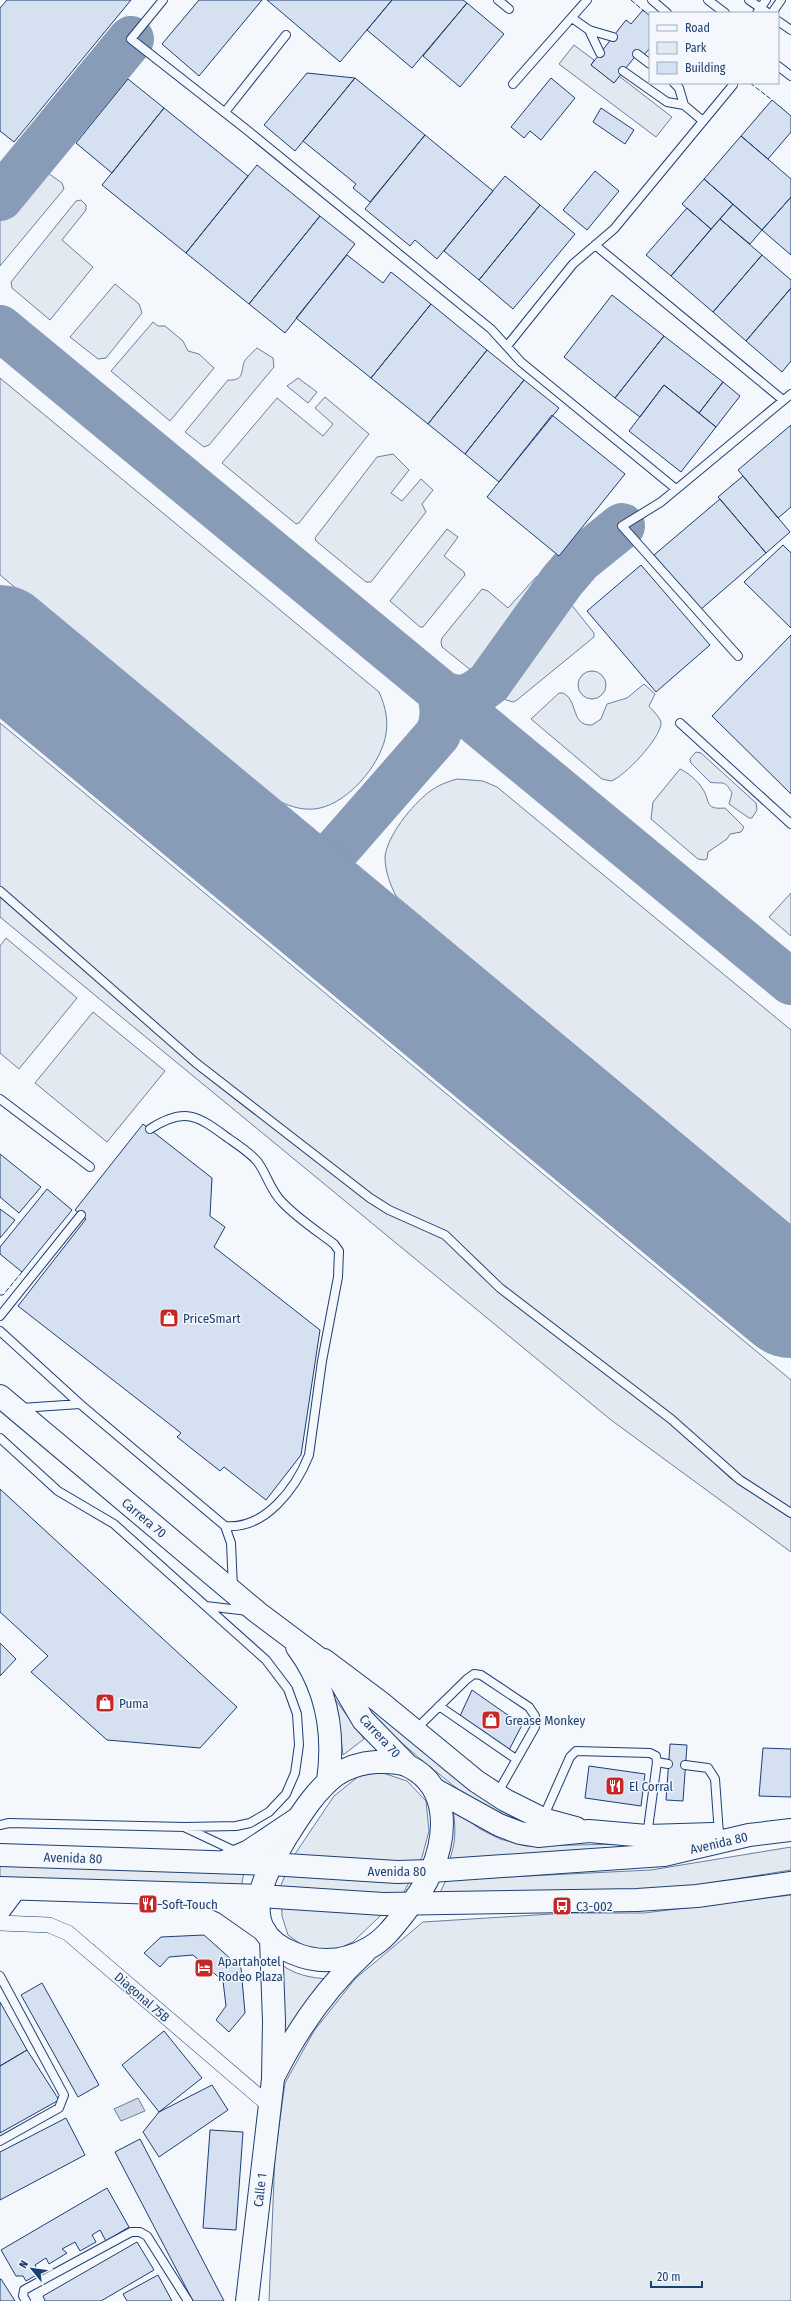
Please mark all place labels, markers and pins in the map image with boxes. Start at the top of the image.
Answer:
shop icon: PriceSmart [158,1307,180,1329]
place label: PriceSmart [183,1311,241,1326]
shop icon: Puma [94,1692,116,1714]
place label: Puma [119,1696,149,1711]
shop icon: Grease Monkey [480,1709,502,1731]
place label: Grease Monkey [505,1713,585,1728]
restaurant icon: El Corral [604,1775,626,1797]
place label: El Corral [629,1779,674,1794]
restaurant icon: Soft Touch [137,1893,159,1915]
bus stop icon: C3-002 [551,1895,573,1917]
place label: Soft Touch [162,1897,218,1912]
place label: C3-002 [576,1899,613,1914]
place label: Apartahotel Rodeo Plaza [218,1954,283,1984]
hotel icon: Apartahotel Rodeo Plaza [193,1957,215,1979]

